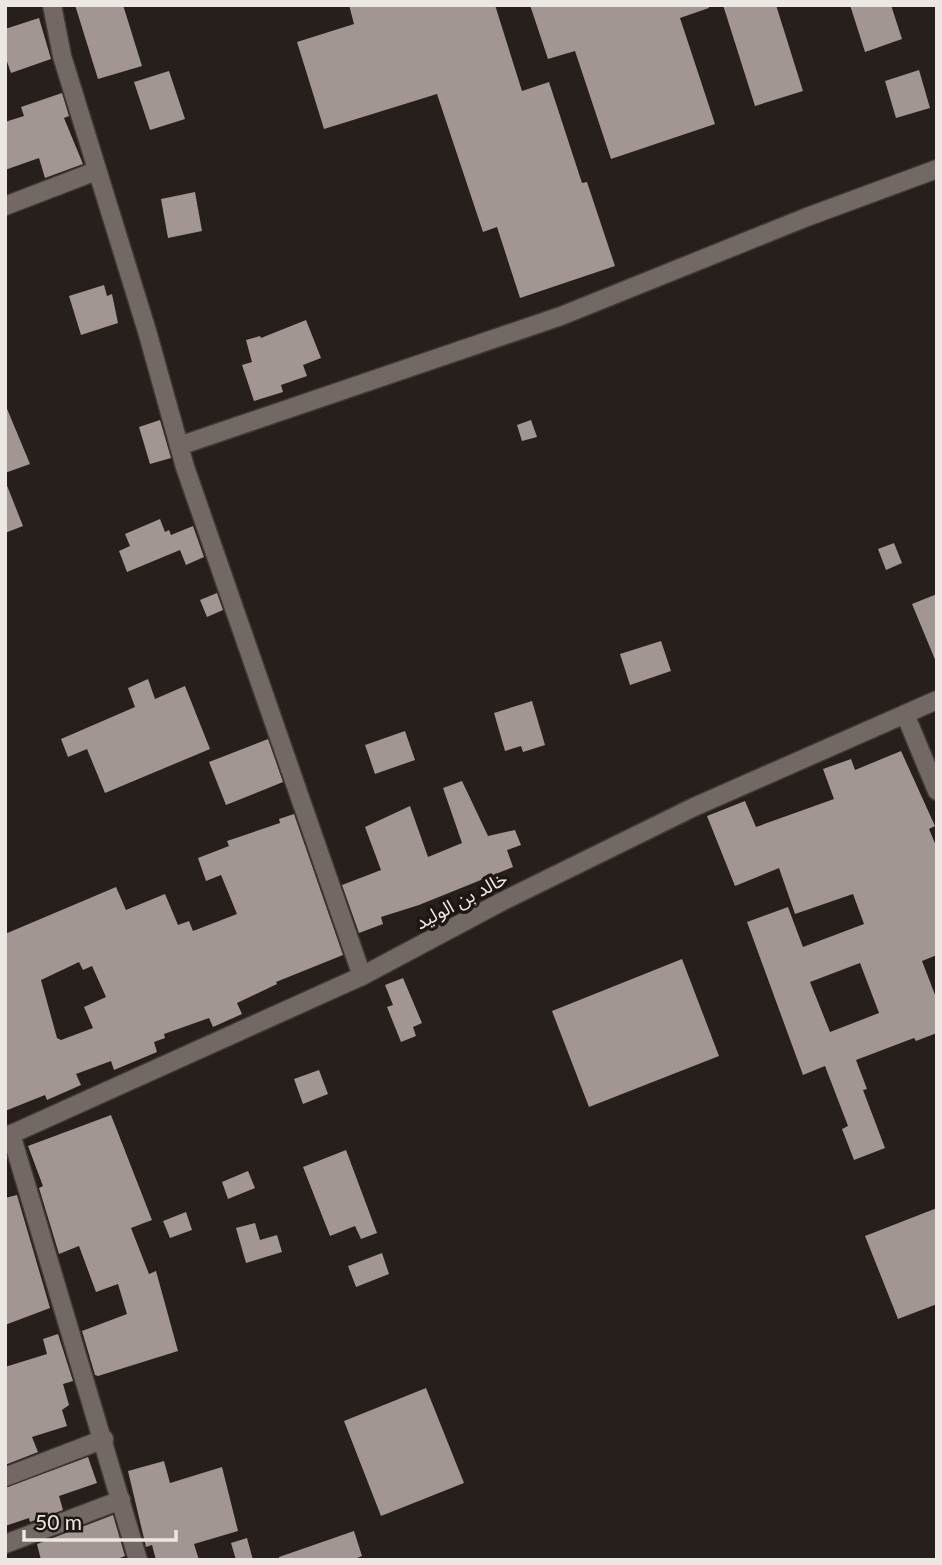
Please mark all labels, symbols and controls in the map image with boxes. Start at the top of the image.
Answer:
street label: خالد بن الوليد [411,866,511,934]
scale bar [24,1498,177,1542]
text: 50 m [35,1509,82,1534]

